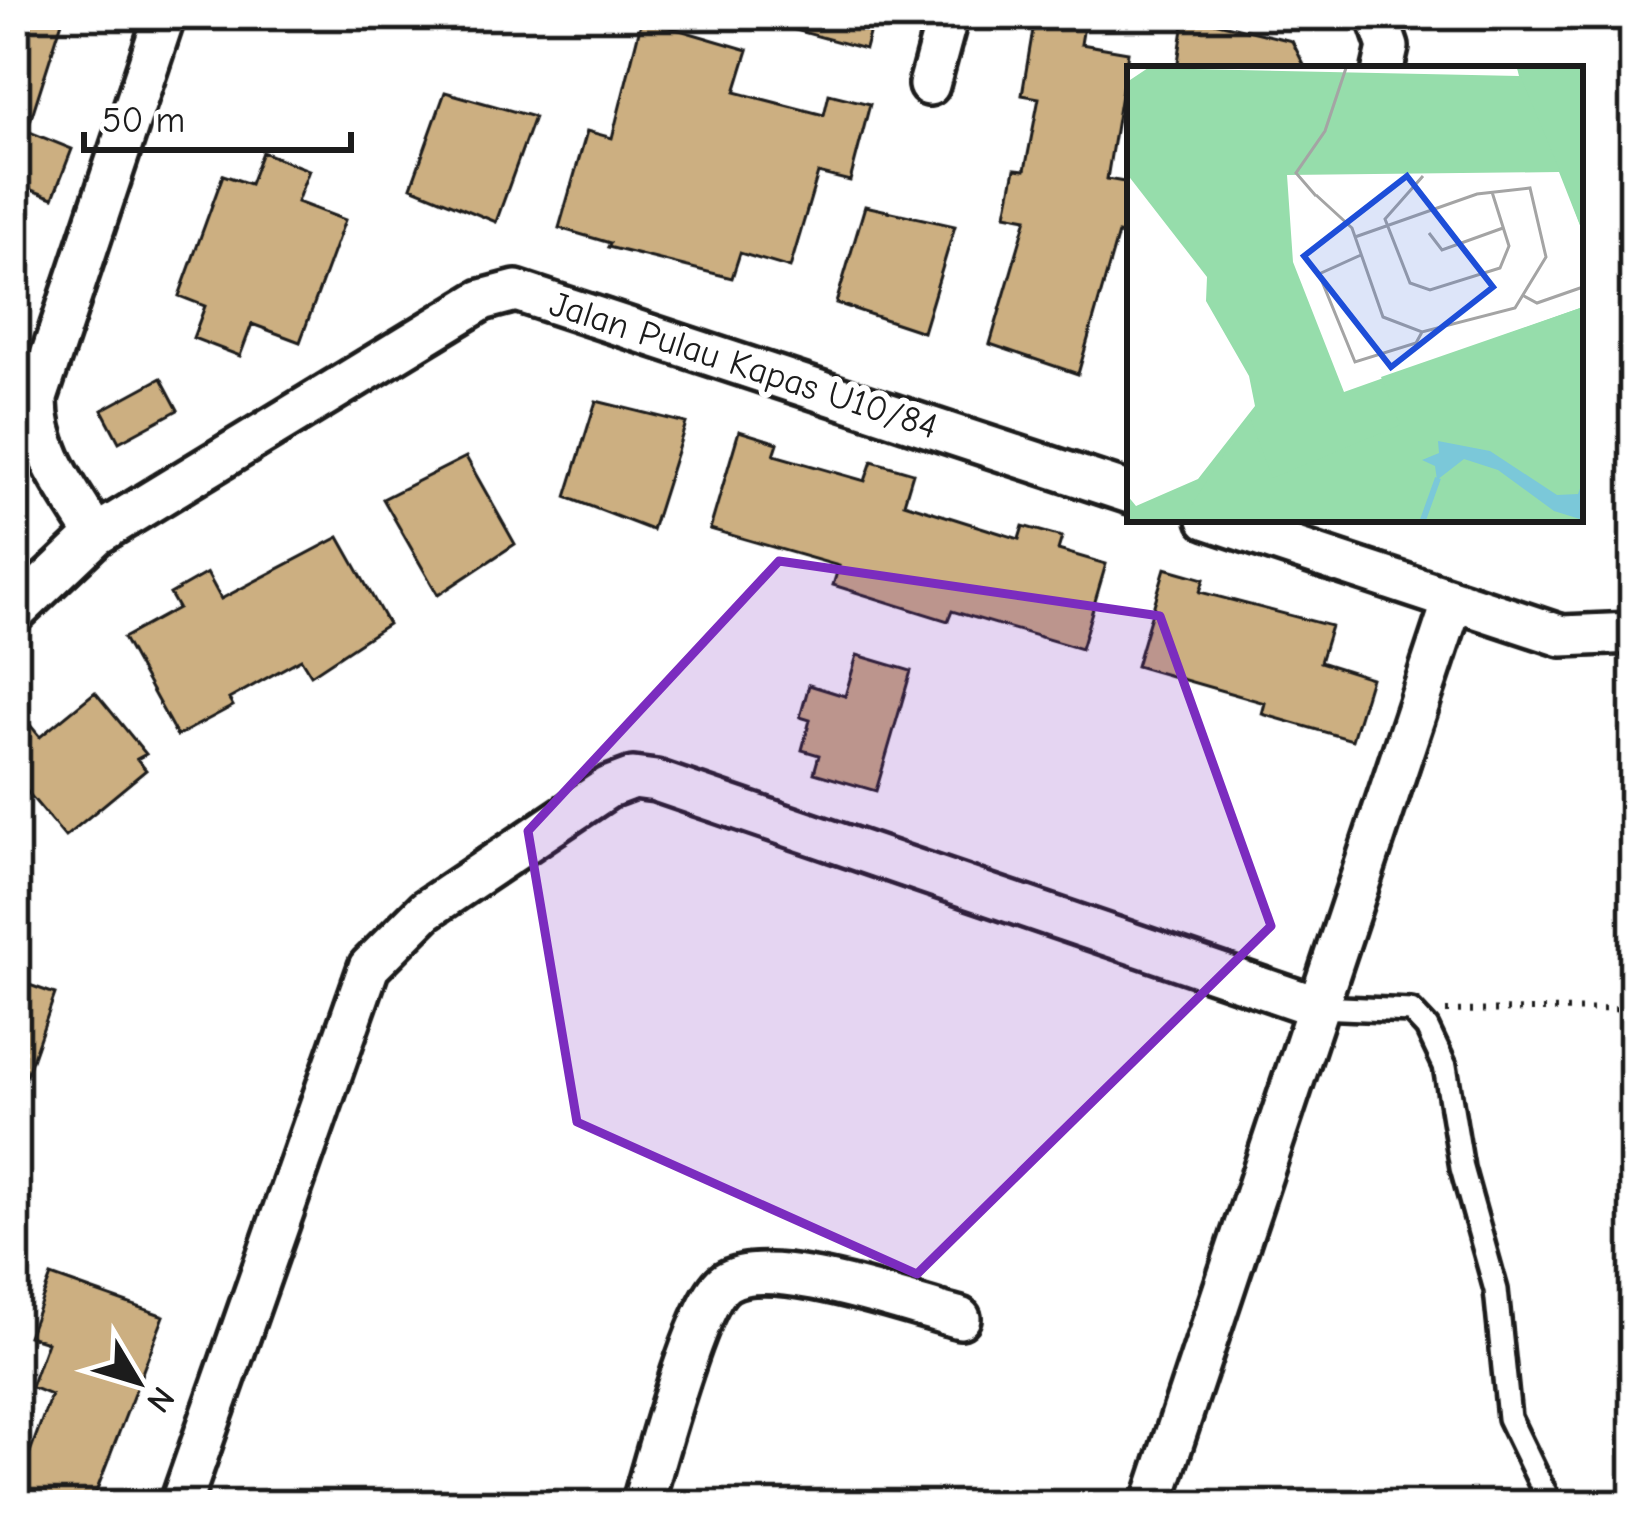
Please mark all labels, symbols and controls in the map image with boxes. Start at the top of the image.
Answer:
inset map [1127,66,1583,522]
scale bar [84,78,351,152]
text: 50 m [102,100,185,141]
street label: Jalan Pulau Kapas U10/84 [545,283,942,448]
north arrow [78,1322,198,1442]
text: N [139,1380,182,1420]

